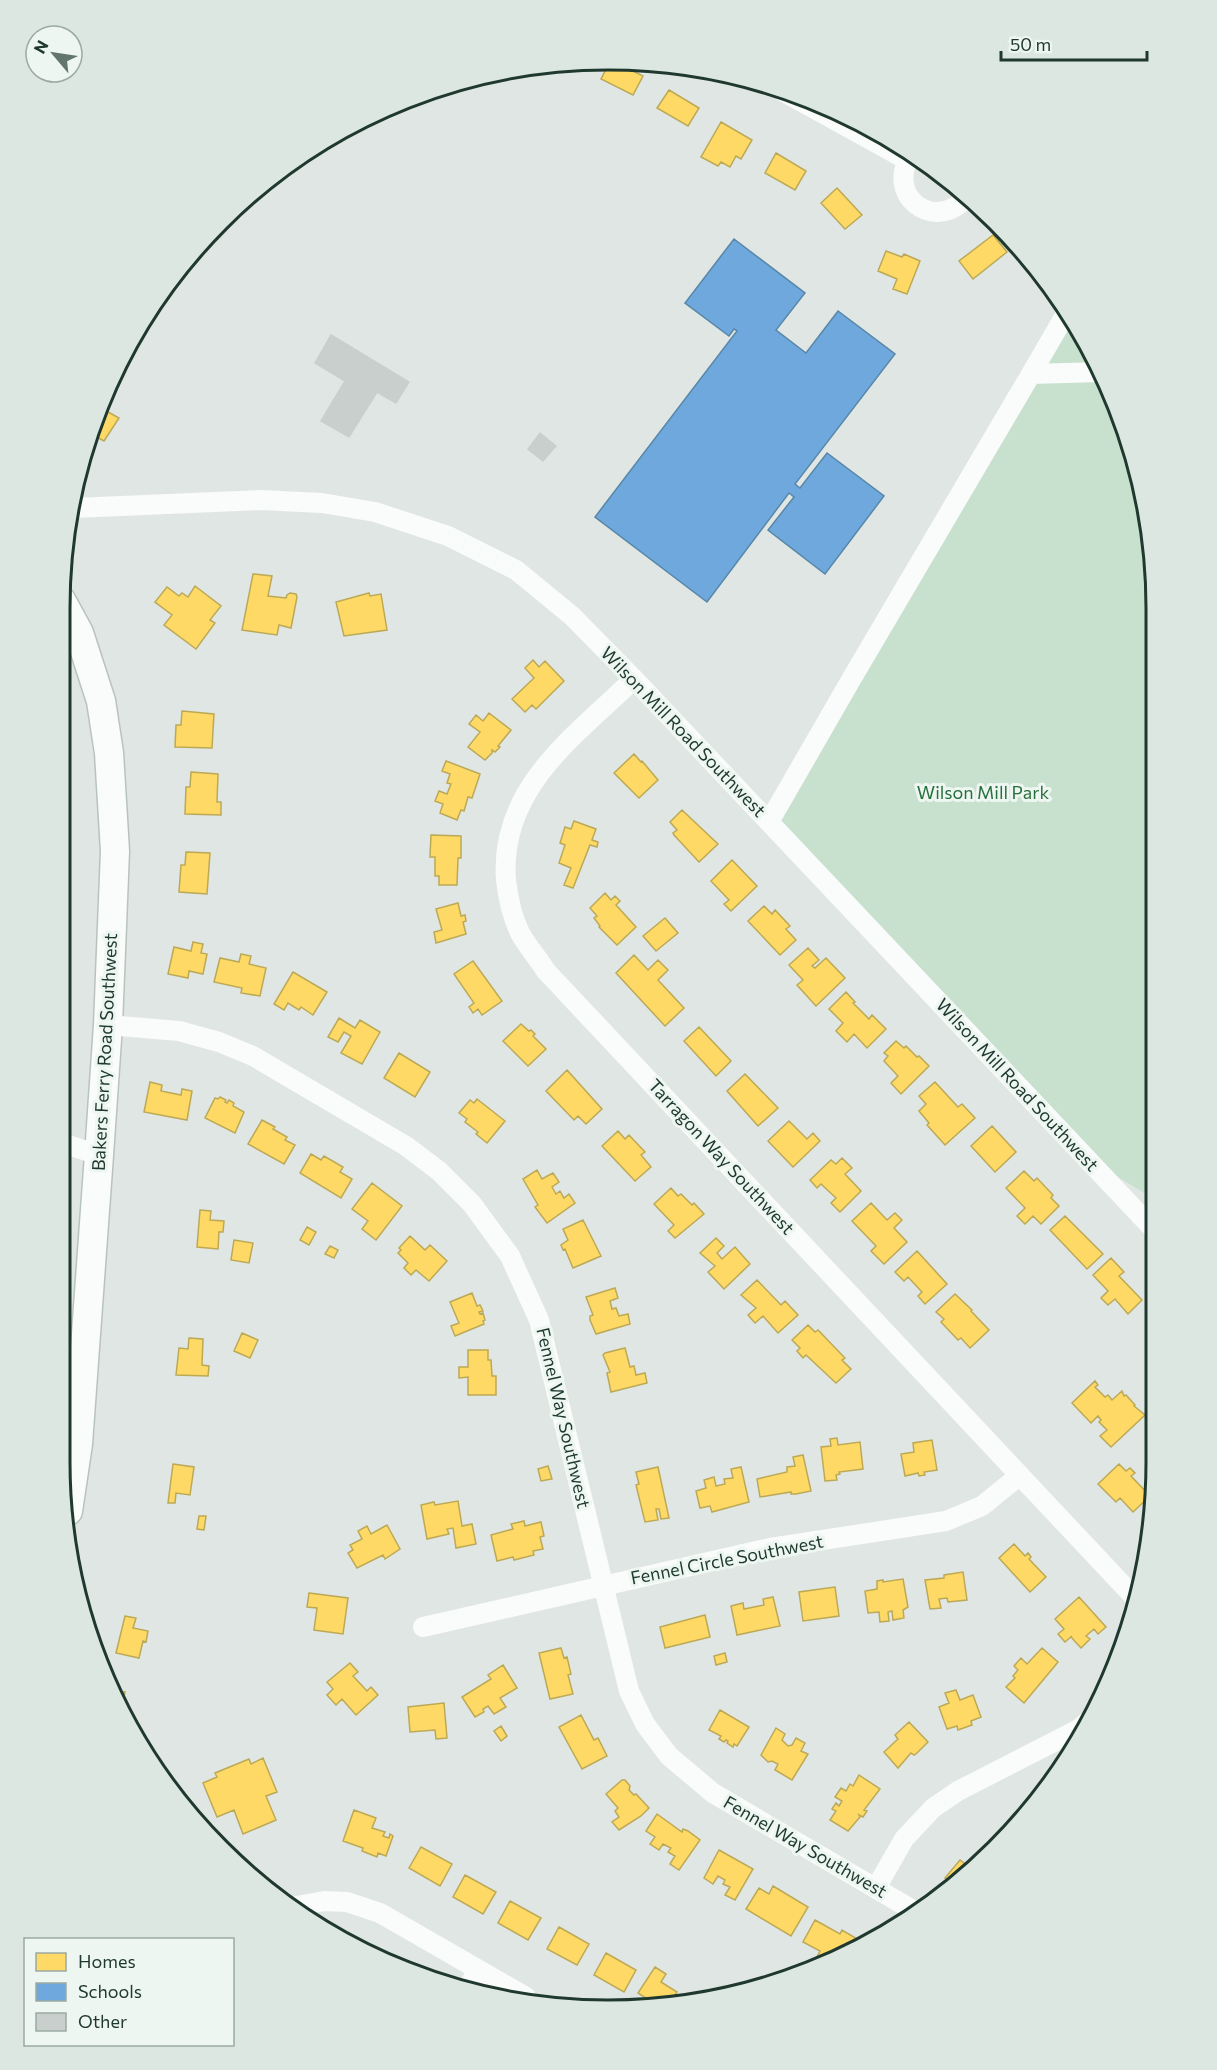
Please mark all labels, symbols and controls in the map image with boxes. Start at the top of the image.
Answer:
north arrow [24,24,84,84]
scale bar [1001,24,1146,62]
text: 50 m [1010,33,1051,55]
text: N [29,37,52,56]
street label: Wilson Mill Road Southwest [597,642,771,821]
park label: Wilson Mill Park [917,781,1049,803]
street label: Bakers Ferry Road Southwest [87,932,121,1172]
street label: Wilson Mill Road Southwest [932,993,1104,1175]
street label: Tarragon Way Southwest [644,1074,799,1239]
street label: Fennel Way Southwest [532,1325,595,1510]
street label: Fennel Circle Southwest [629,1530,825,1588]
street label: Fennel Way Southwest [720,1790,891,1902]
legend [24,1938,234,2046]
text: Homes [78,1950,136,1972]
text: Schools [78,1980,142,2002]
text: Other [78,2010,127,2032]

